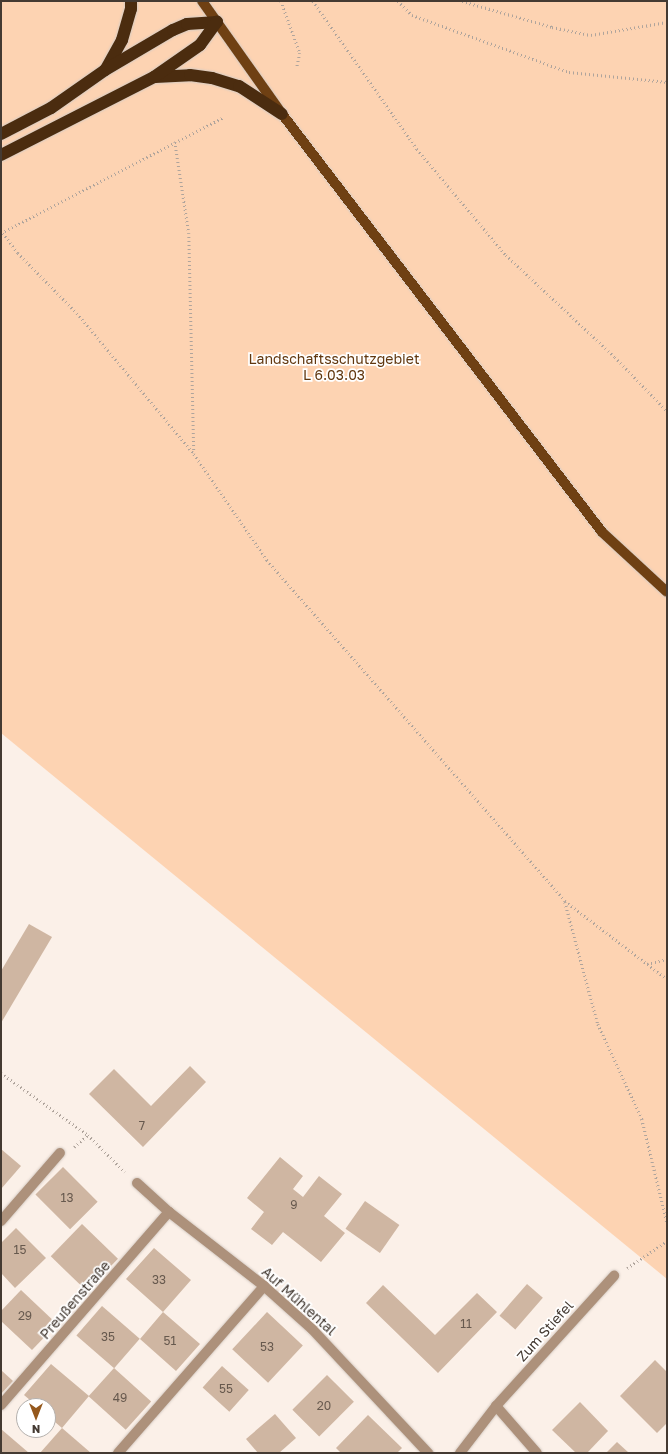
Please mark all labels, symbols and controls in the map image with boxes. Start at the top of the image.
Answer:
park label: Landschaftsschutzgebiet L 6.03.03 [248,351,420,384]
house number: 7 [139,1119,145,1133]
house number: 13 [61,1191,73,1205]
house number: 9 [290,1198,298,1212]
house number: 15 [14,1243,26,1257]
street label: Preußenstraße [36,1257,114,1343]
street label: Auf Mühlental [258,1263,340,1339]
house number: 33 [152,1273,166,1287]
street label: Zum Stiefel [513,1297,577,1365]
house number: 29 [18,1309,32,1323]
house number: 11 [460,1317,472,1331]
house number: 35 [101,1330,115,1344]
house number: 51 [164,1334,176,1348]
house number: 53 [260,1340,274,1354]
house number: 55 [219,1382,233,1396]
house number: 49 [113,1391,127,1405]
north arrow [16,1398,56,1438]
house number: 20 [317,1399,331,1413]
text: N [32,1423,40,1436]

